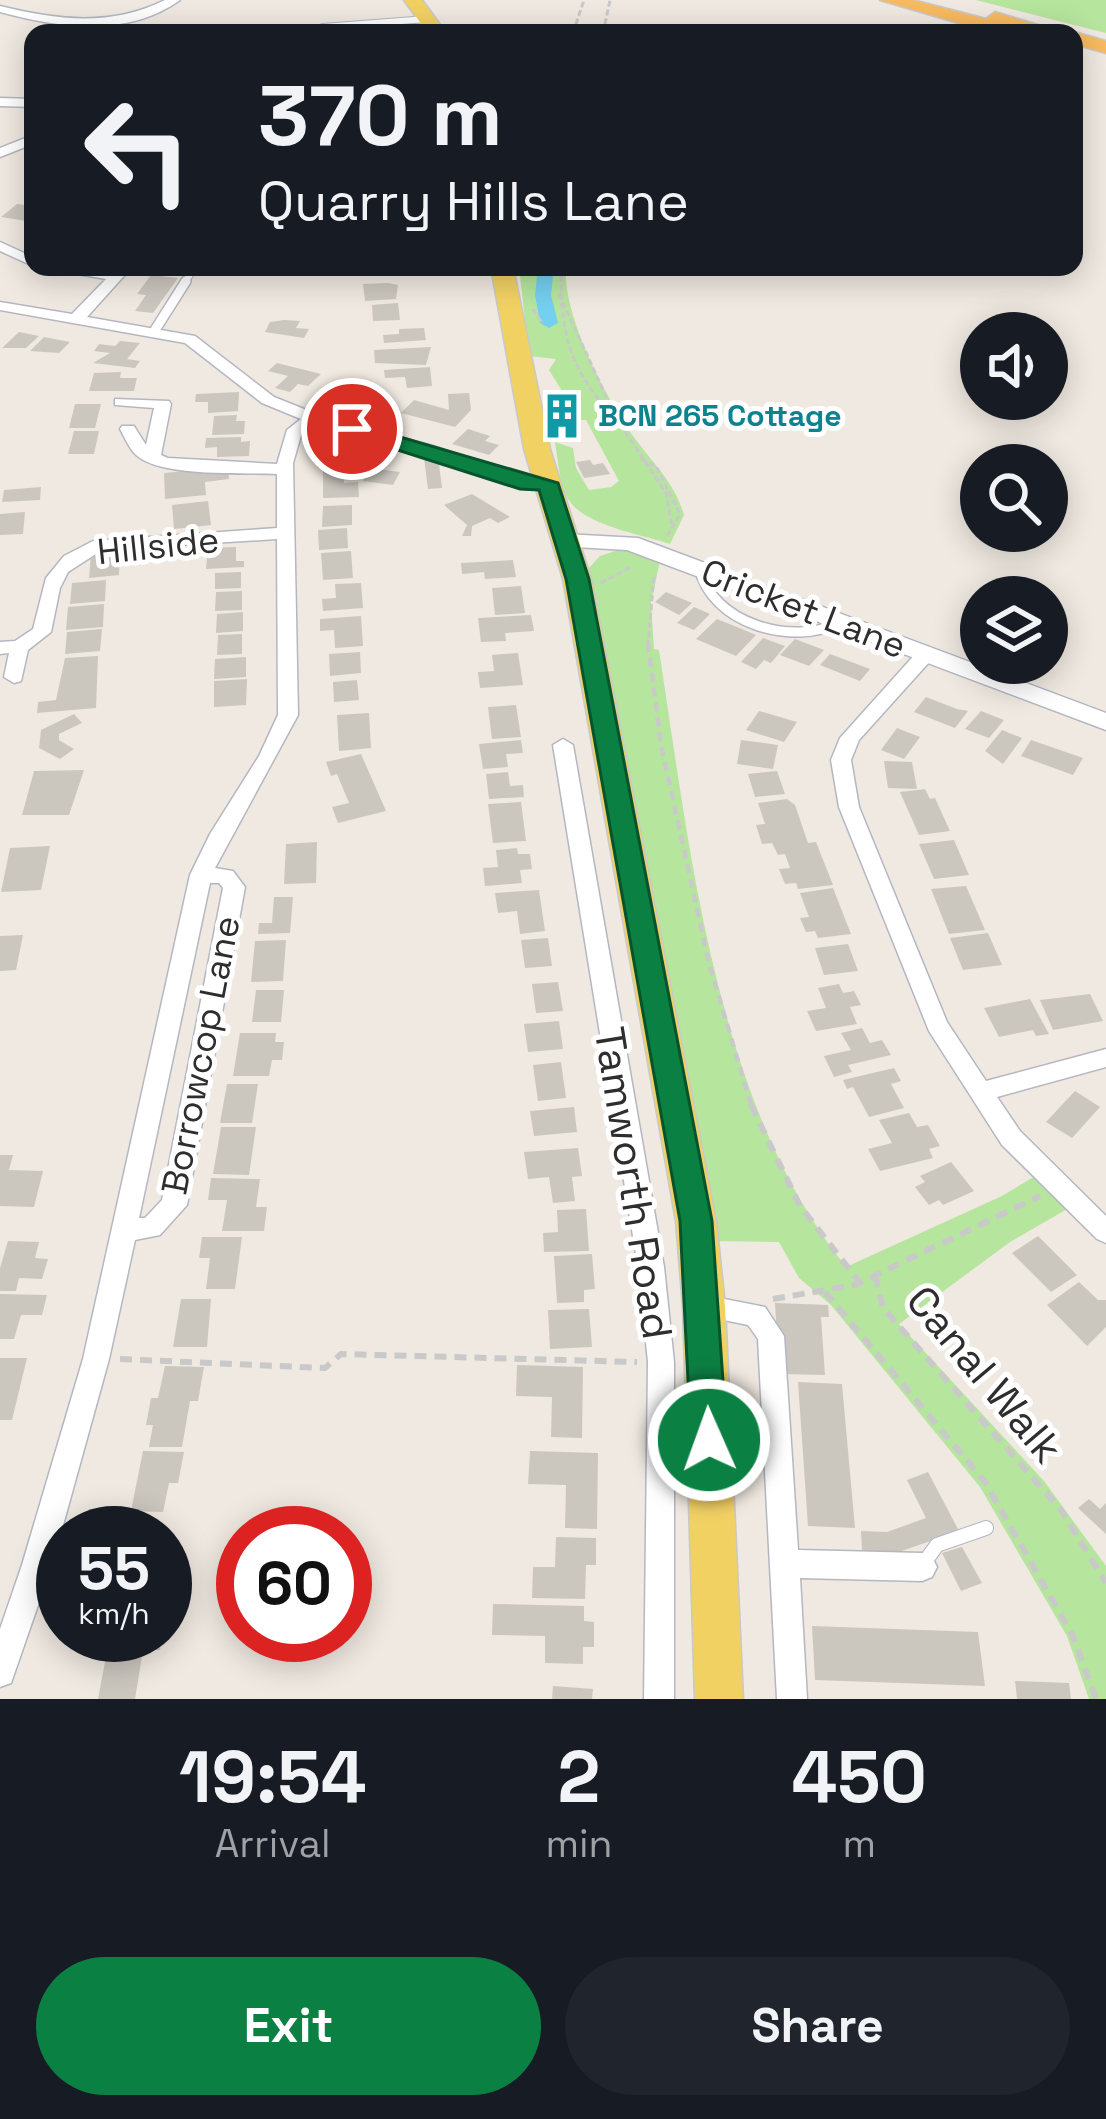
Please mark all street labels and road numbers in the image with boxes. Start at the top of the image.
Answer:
street label: Hillside [95,517,221,575]
street label: Cricket Lane [695,549,913,669]
street label: Borrowcop Lane [151,912,251,1198]
street label: Tamworth Road [583,1023,684,1343]
street label: Canal Walk [895,1275,1074,1474]

